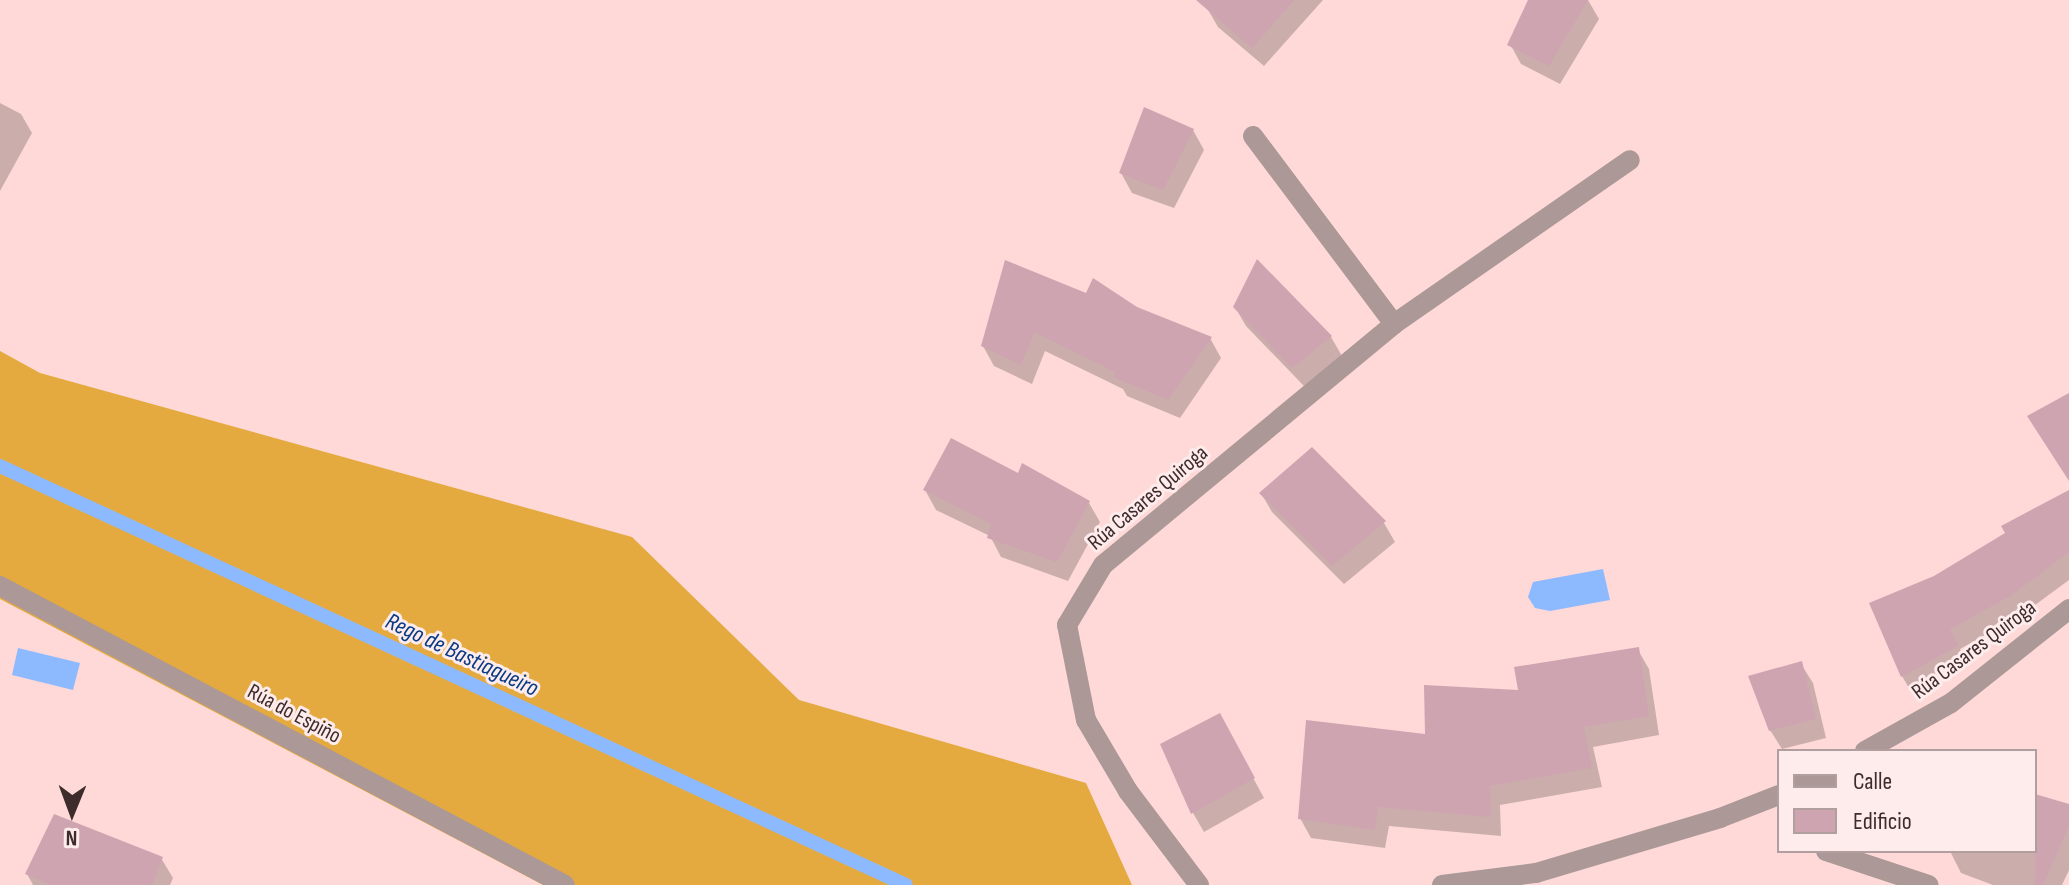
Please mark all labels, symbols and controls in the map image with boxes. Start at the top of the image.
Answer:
street label: Rúa Casares Quiroga [1083,440,1213,556]
street label: Rúa Casares Quiroga [1907,595,2041,705]
water label: Rego de Bastiagueiro [381,607,543,703]
street label: Rúa do Espiño [243,678,345,750]
legend [1777,749,2037,853]
text: Calle [1853,767,1892,796]
north arrow [32,773,112,853]
text: Edificio [1853,807,1912,836]
text: N [65,824,78,851]

